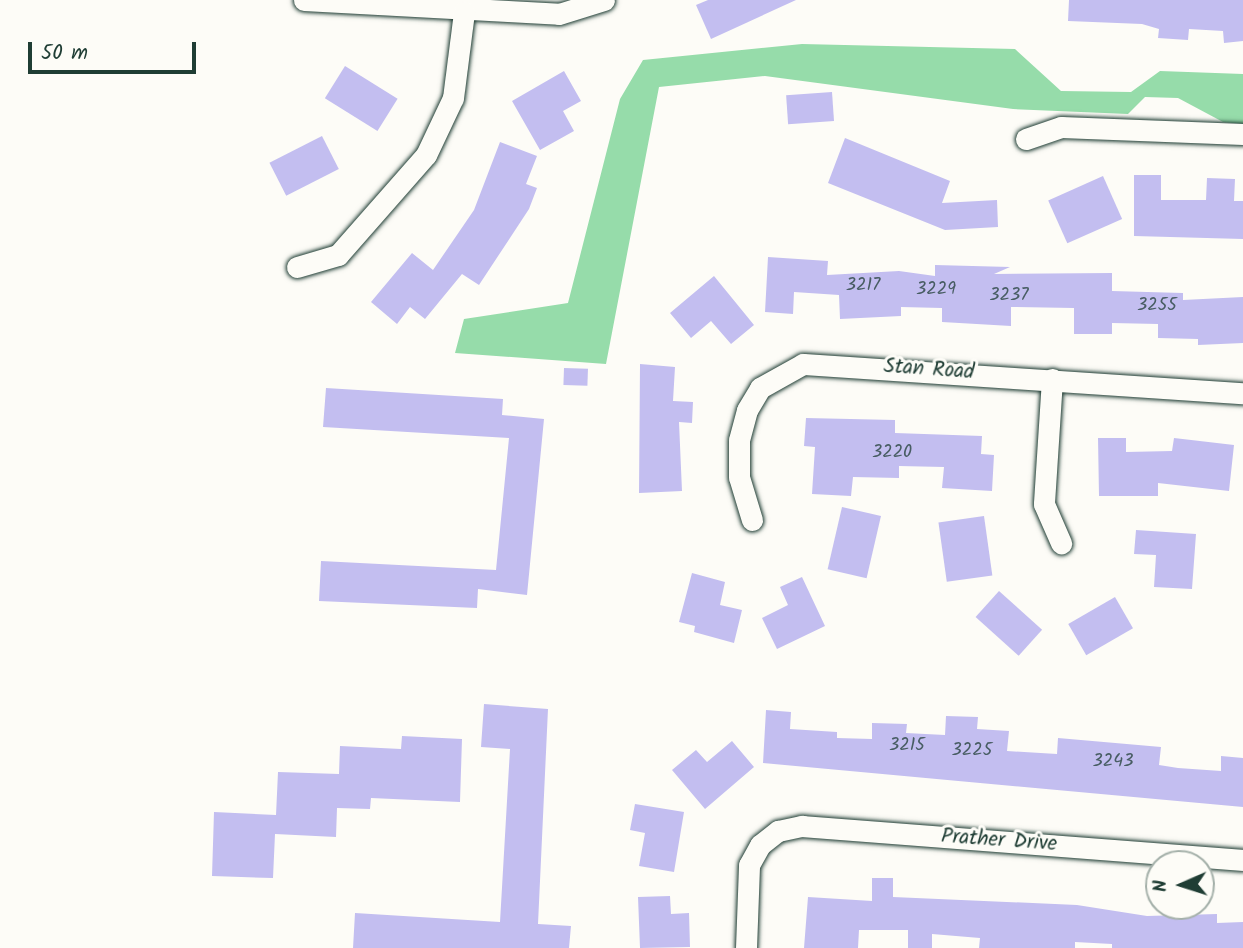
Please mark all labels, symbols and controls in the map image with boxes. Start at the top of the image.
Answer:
scale bar [32,28,200,72]
text: 50 m [41,37,88,70]
house number: 3217 [846,275,880,297]
house number: 3229 [916,279,956,301]
house number: 3237 [989,285,1029,307]
house number: 3255 [1137,295,1177,317]
street label: Stan Road [883,354,975,386]
house number: 3220 [872,442,912,464]
house number: 3215 [889,735,925,757]
house number: 3225 [952,740,992,762]
house number: 3243 [1093,751,1133,773]
street label: Prather Drive [940,824,1058,858]
north arrow [1145,850,1215,920]
text: N [1146,879,1176,893]

